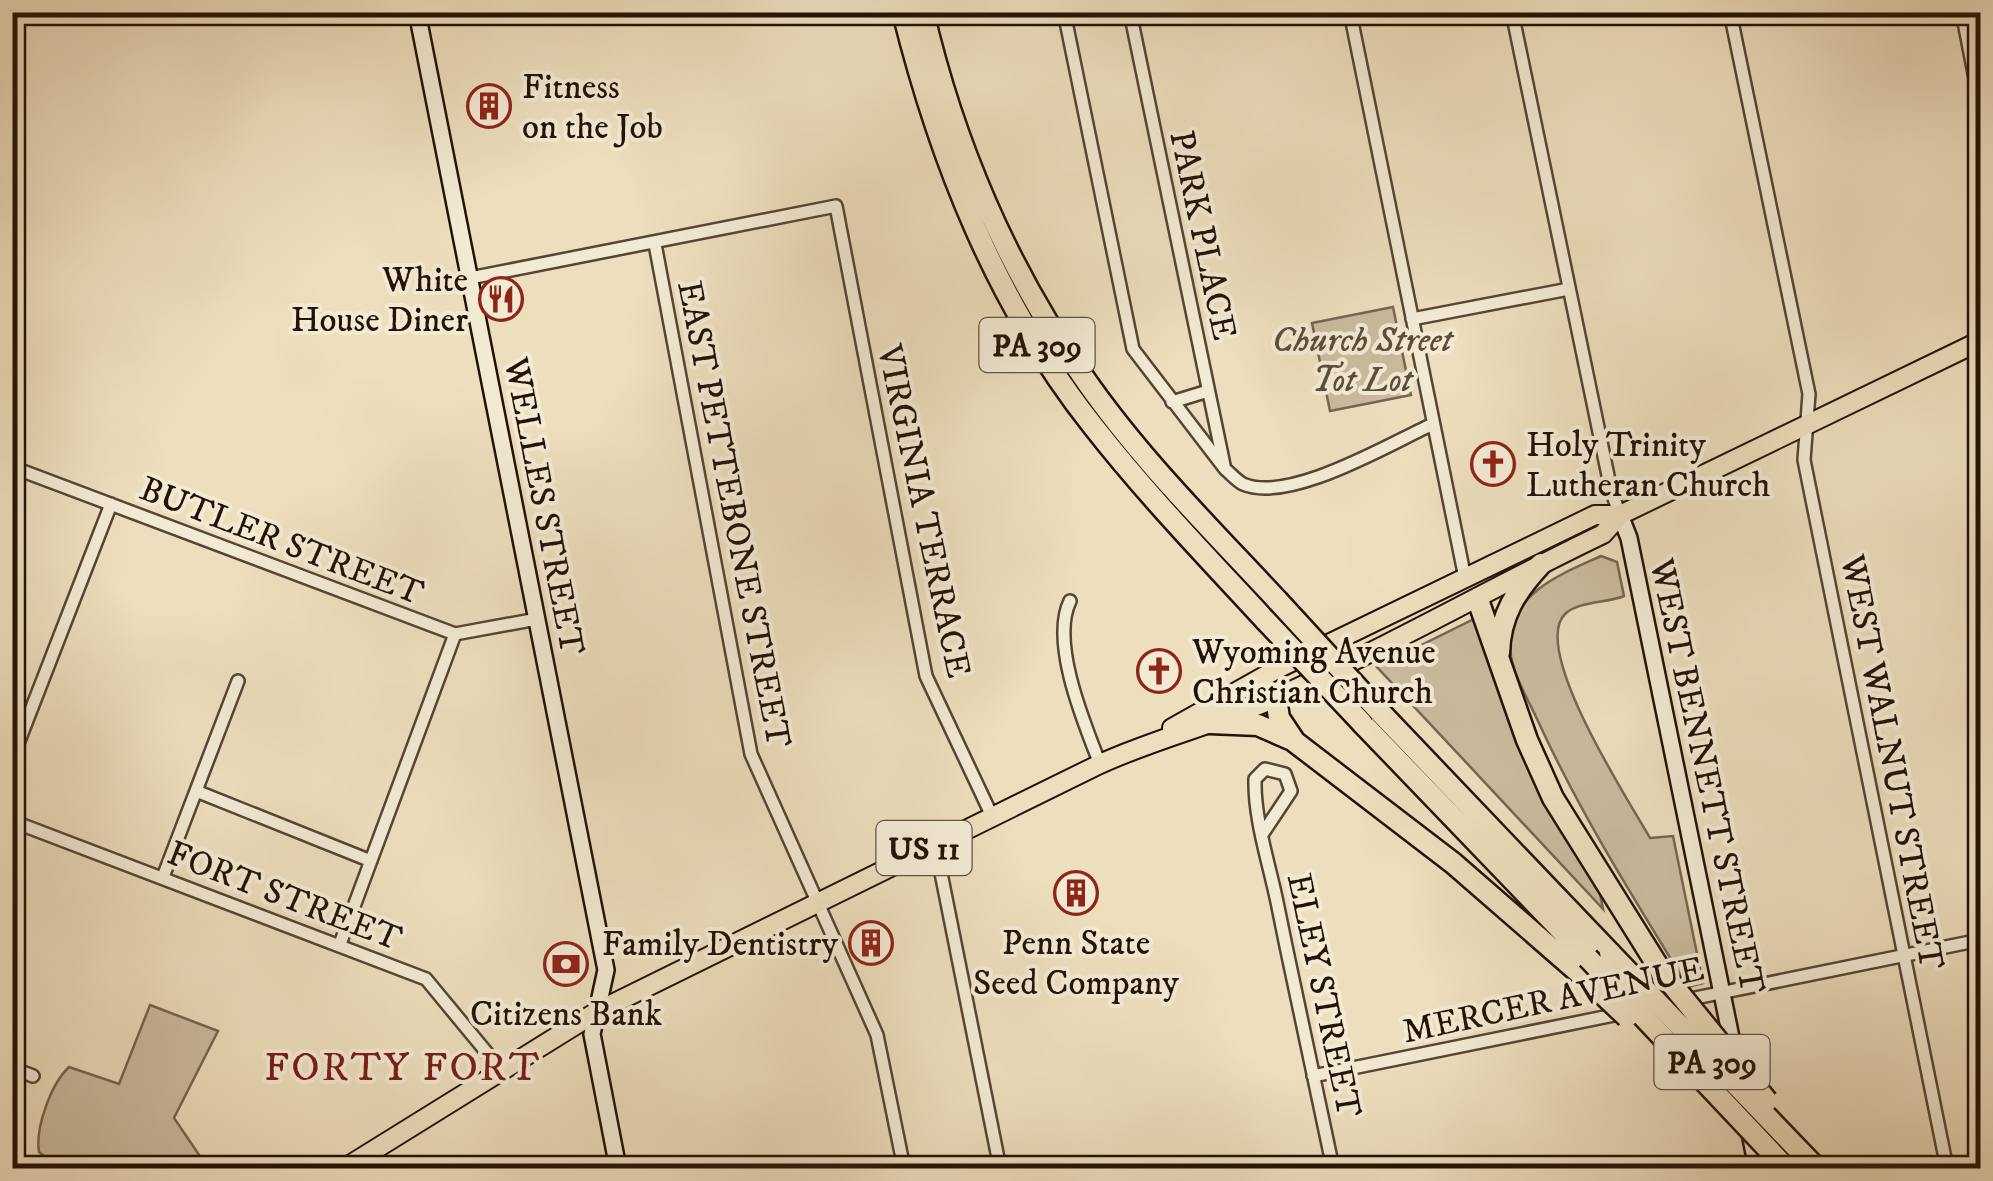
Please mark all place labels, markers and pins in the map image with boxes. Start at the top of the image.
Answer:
place label: Fitness on the Job [522,66,663,150]
building icon: Fitness on the Job [466,83,512,129]
place label: White House Diner [291,259,468,343]
restaurant icon: White House Diner [478,276,524,322]
place label: Holy Trinity Lutheran Church [1526,424,1770,508]
church icon: Holy Trinity Lutheran Church [1470,441,1516,487]
place label: Wyoming Avenue Christian Church [1191,631,1436,715]
church icon: Wyoming Avenue Christian Church [1136,648,1182,694]
building icon: Penn State Seed Company [1053,870,1099,916]
building icon: Family Dentistry [848,920,894,966]
place label: Penn State Seed Company [973,922,1179,1006]
place label: Family Dentistry [602,923,838,967]
bank icon: Citizens Bank [543,941,589,987]
place label: Citizens Bank [470,993,662,1037]

